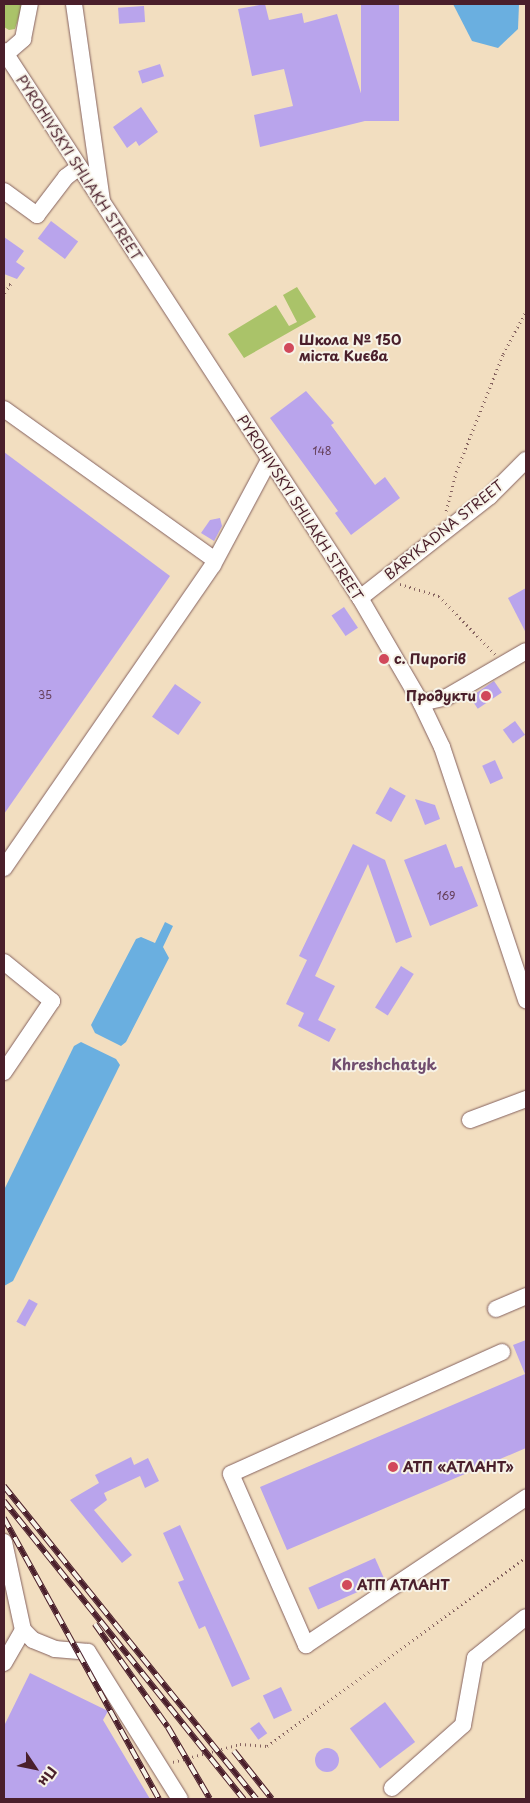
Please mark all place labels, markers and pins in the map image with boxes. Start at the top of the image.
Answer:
place label: Школа № 150 міста Києва [299,332,402,364]
marker: Школа № 150 міста Києва [283,342,295,354]
place label: с. Пирогів [394,651,466,667]
marker: с. Пирогів [378,653,390,665]
place label: Продукти [406,688,476,704]
marker: Продукти [480,690,492,702]
place label: АТП «АТЛАНТ» [403,1459,514,1475]
marker: АТП «АТЛАНТ» [387,1461,399,1473]
place label: АТП АТЛАНТ [357,1577,452,1593]
marker: АТП АТЛАНТ [341,1579,353,1591]

